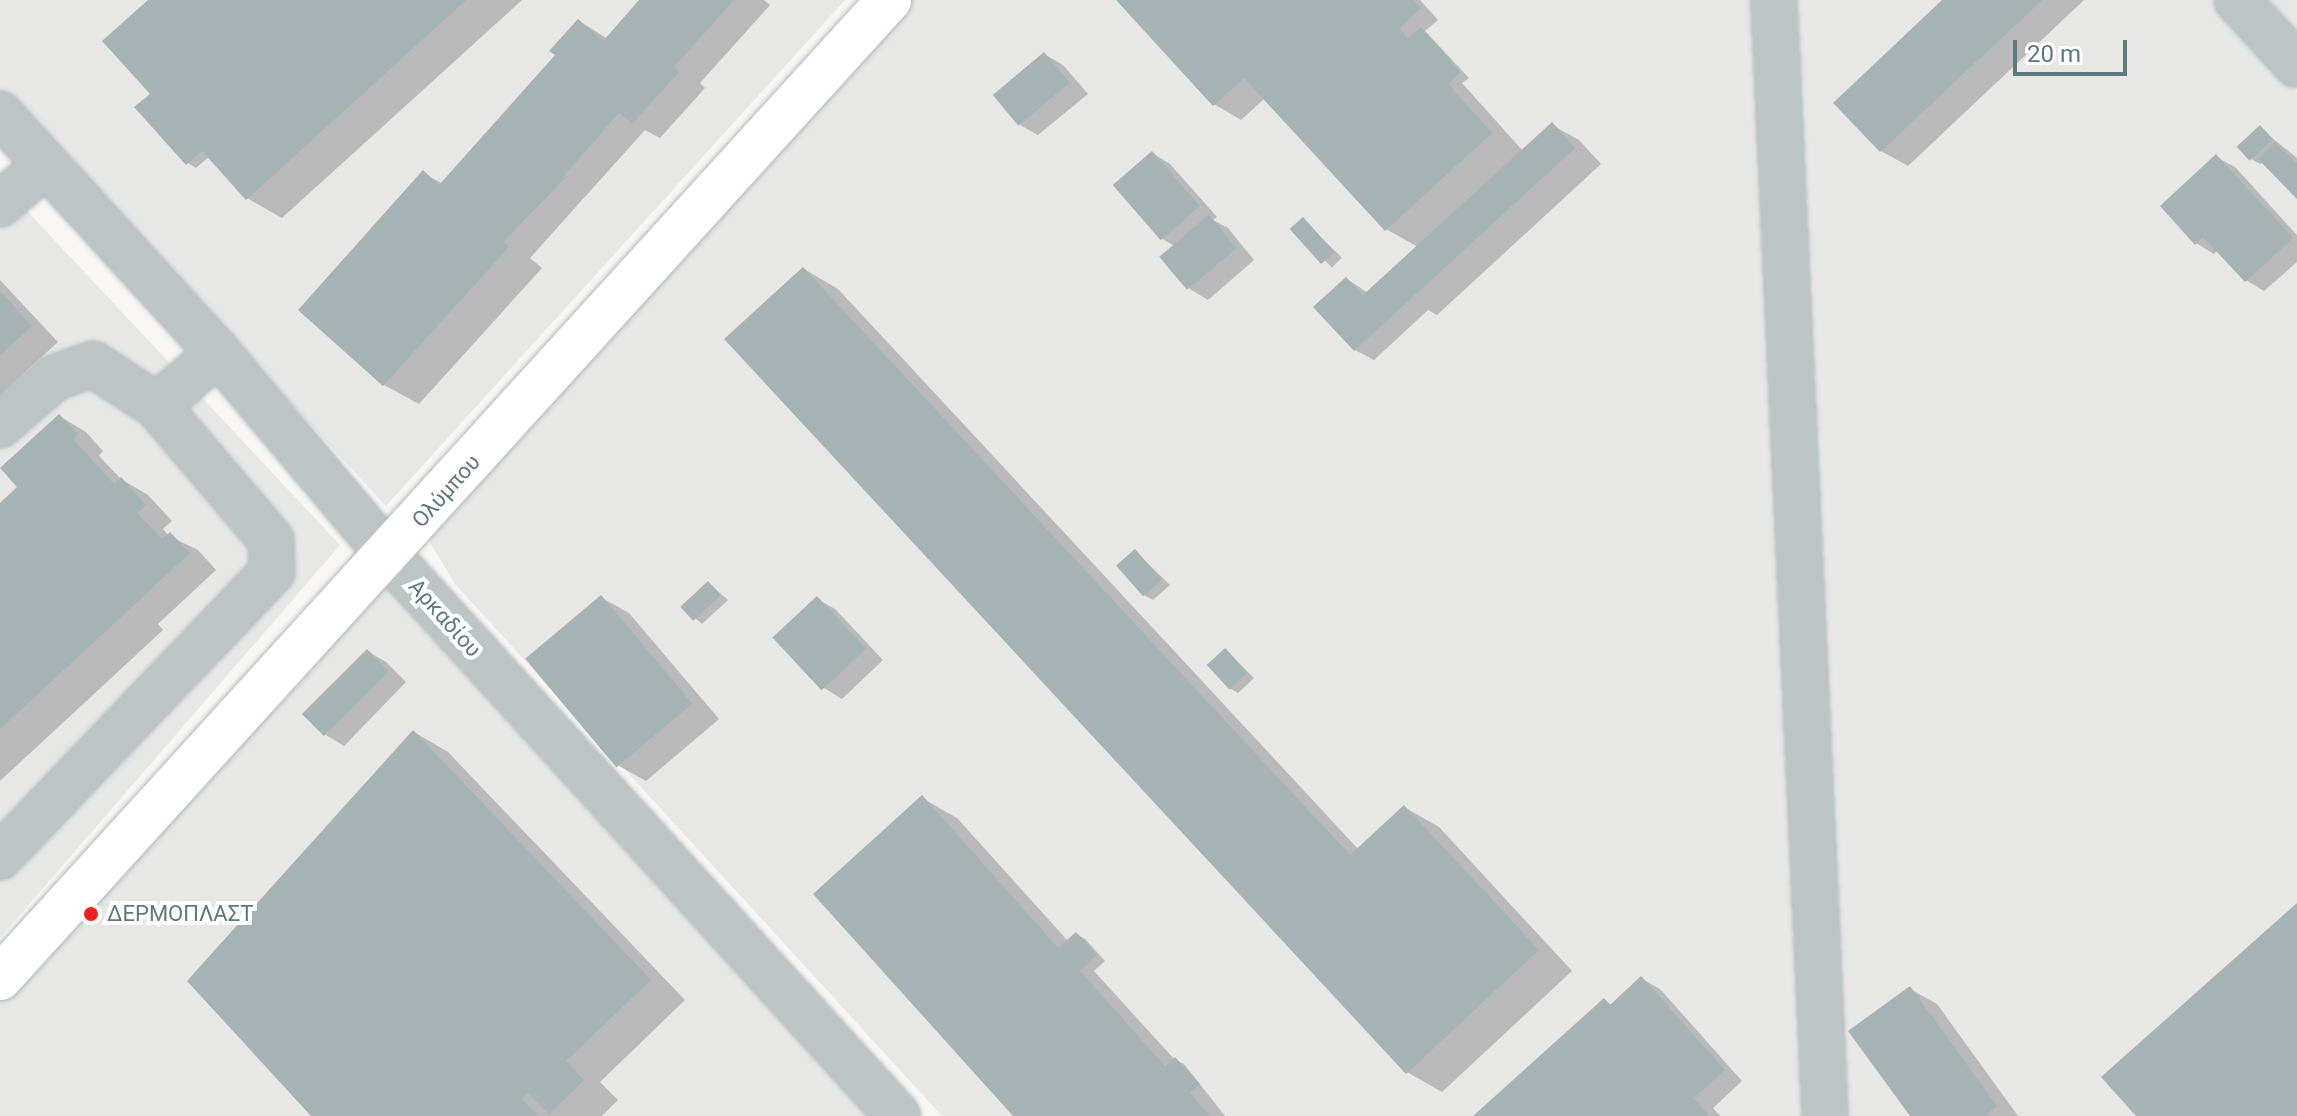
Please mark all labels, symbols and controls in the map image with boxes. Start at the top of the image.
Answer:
scale bar [2017,24,2131,74]
text: 20 m [2027,40,2081,68]
street label: Ολύμπου [406,449,486,533]
street label: Αρκαδίου [403,574,487,662]
place label: ΔΕΡΜΟΠΛΑΣΤ [107,901,253,927]
marker: ΔΕΡΜΟΠΛΑΣΤ [82,905,100,923]

